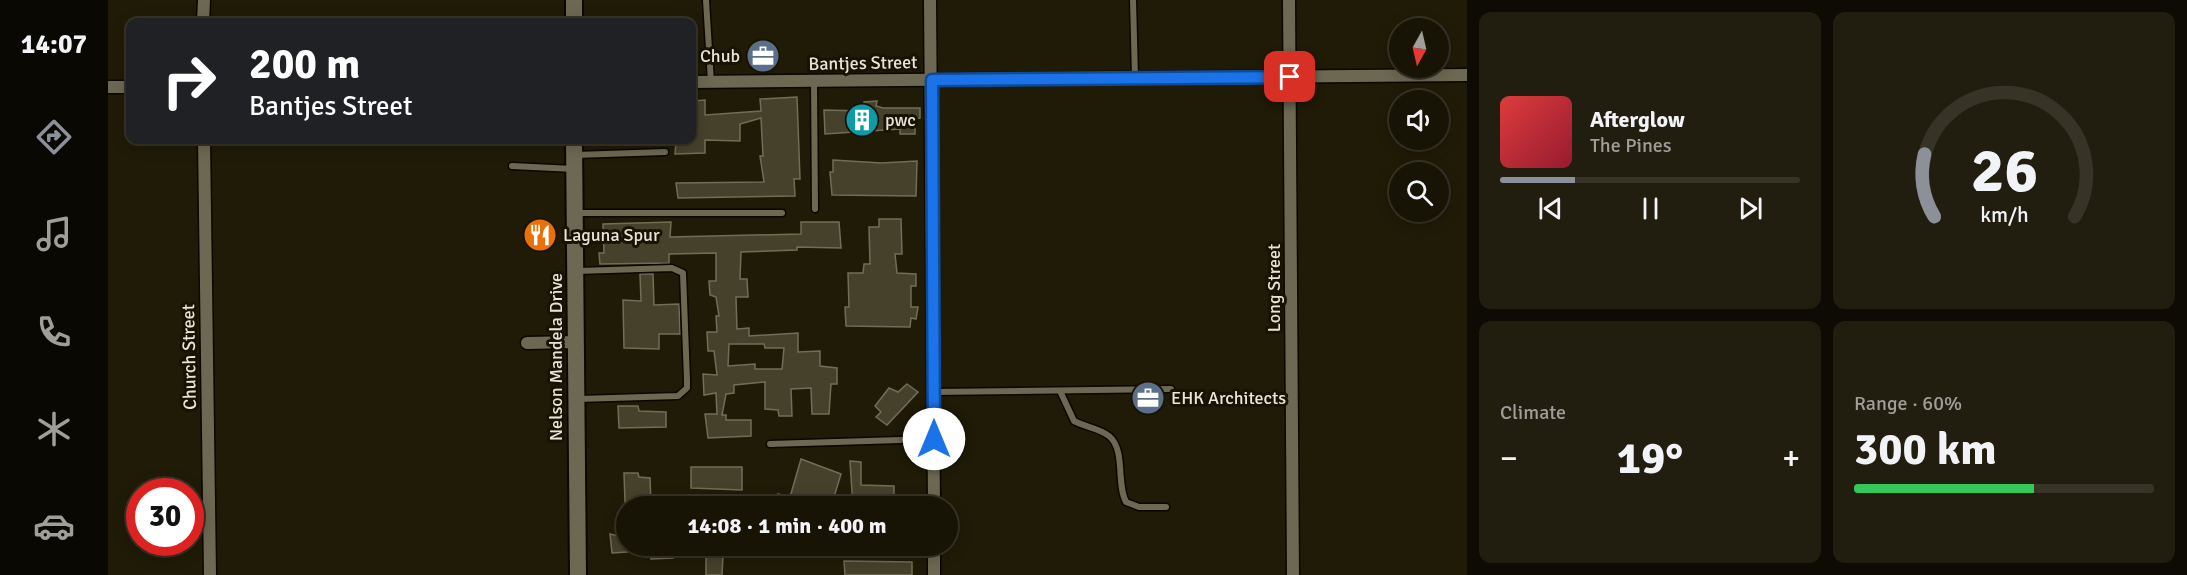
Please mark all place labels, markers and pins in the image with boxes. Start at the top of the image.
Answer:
office icon: Chub [745,38,781,74]
place label: Chub [700,45,740,67]
pin [1264,51,1315,102]
building icon: pwc [844,102,880,138]
place label: pwc [885,109,916,131]
restaurant icon: Laguna Spur [522,217,558,253]
place label: Laguna Spur [563,224,660,246]
office icon: EHK Architects [1130,380,1166,416]
place label: EHK Architects [1171,387,1286,409]

